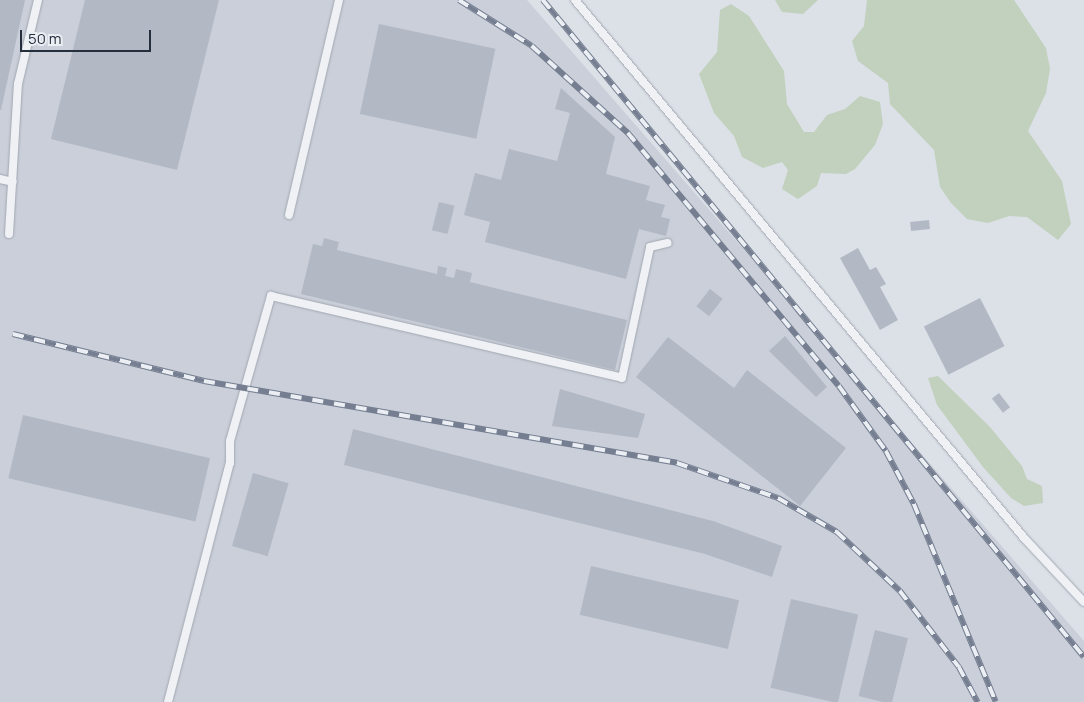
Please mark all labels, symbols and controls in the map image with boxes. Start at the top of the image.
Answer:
scale bar [22,20,154,52]
text: 50 m [28,28,62,49]

